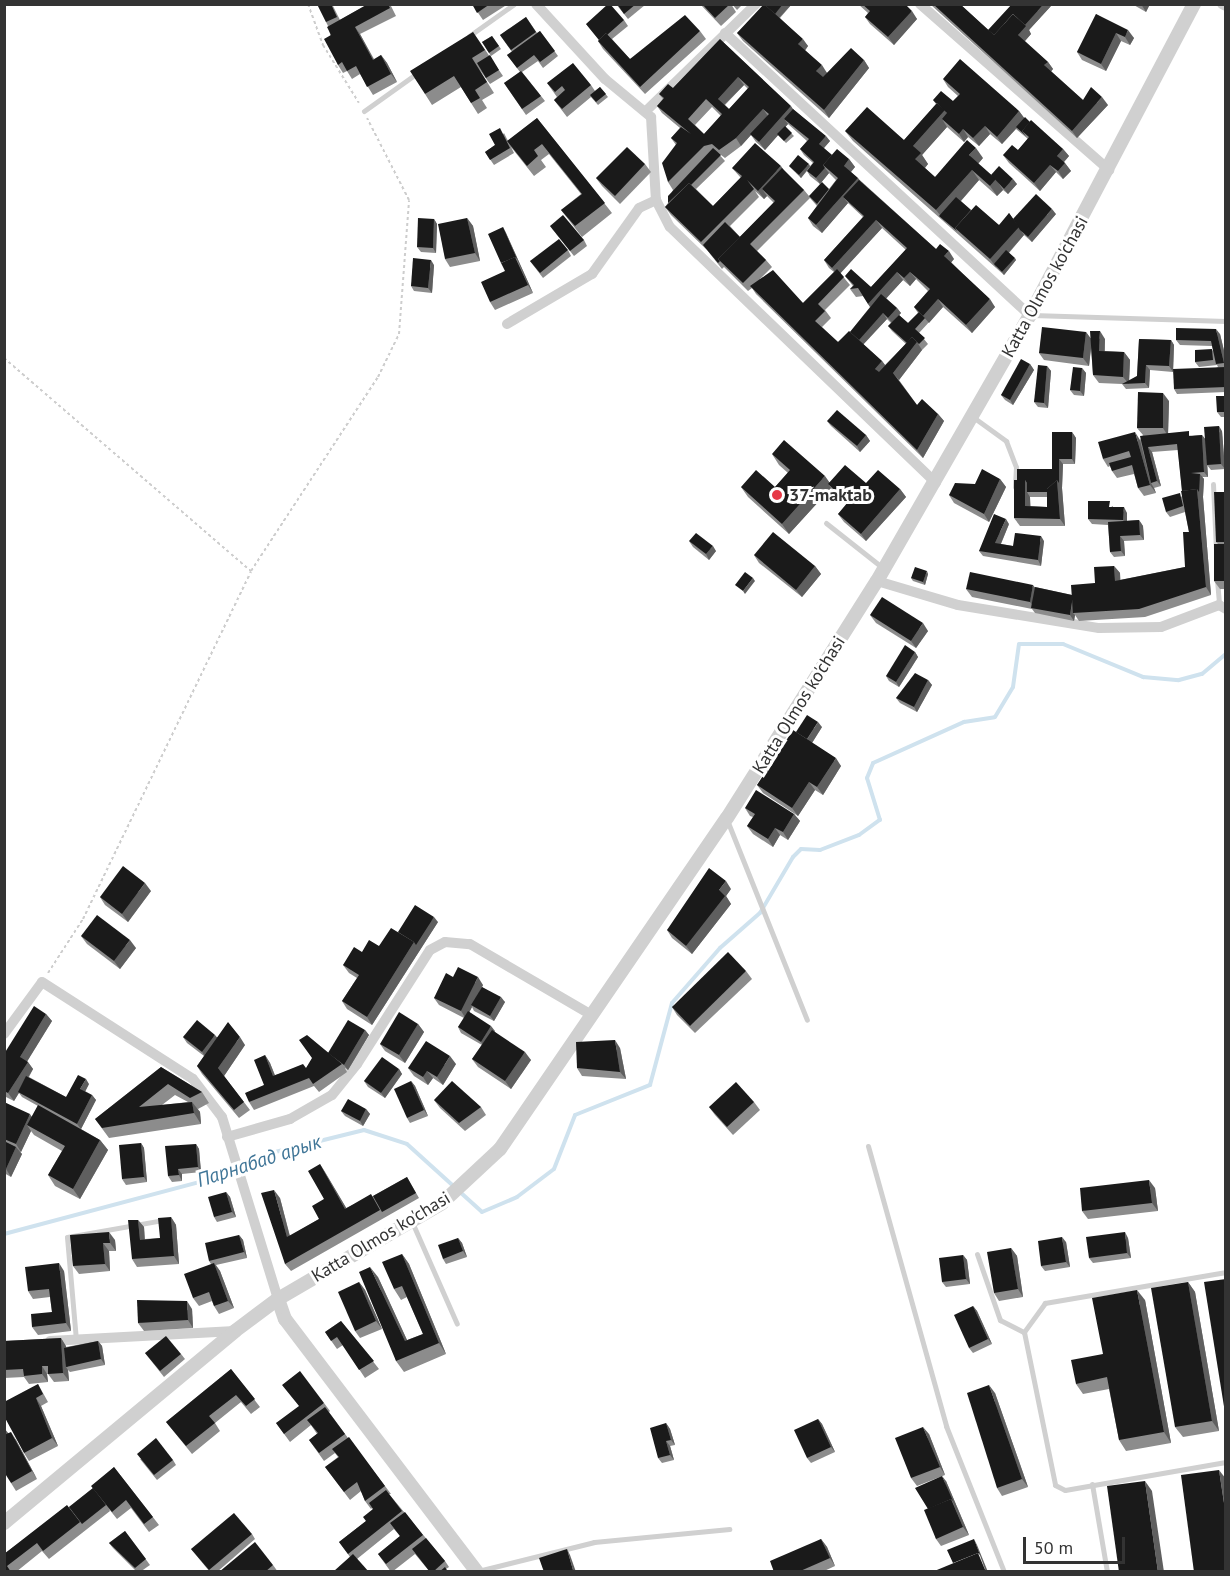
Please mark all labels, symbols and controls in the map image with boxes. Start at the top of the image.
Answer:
street label: Katta Olmos ko'chasi [997,213,1093,361]
place label: 37-maktab [789,484,872,506]
marker: 37-maktab [770,488,784,502]
street label: Katta Olmos ko'chasi [748,632,850,778]
water label: Парнабад арык [194,1130,324,1192]
street label: Katta Olmos ko'chasi [308,1187,454,1287]
scale bar [1026,1525,1128,1563]
text: 50 m [1034,1536,1073,1559]

